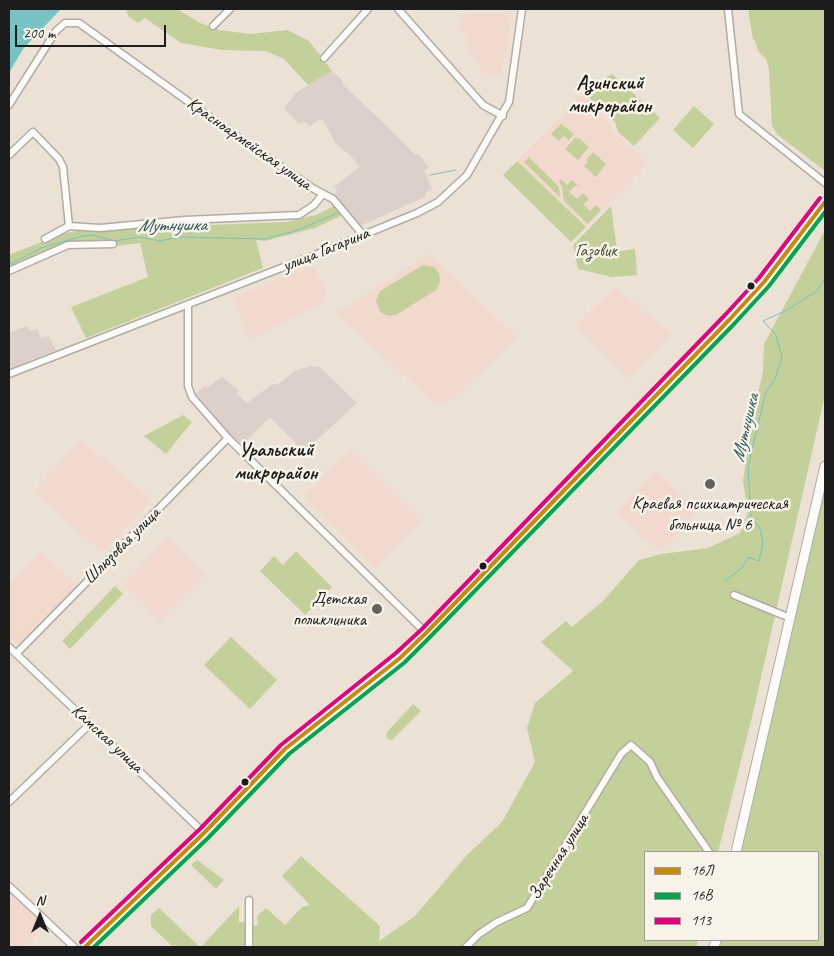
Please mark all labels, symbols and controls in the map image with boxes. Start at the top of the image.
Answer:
scale bar [18,15,169,47]
text: 200 m [23,24,55,43]
district label: Азинский микрорайон [568,72,652,119]
street label: Красноармейская улица [182,93,316,195]
water label: Мутнушка [137,214,207,238]
street label: улица Гагарина [279,223,373,277]
park label: Газовик [575,240,617,262]
unlabelled marker [746,281,756,291]
water label: Мутнушка [727,392,765,464]
district label: Уральский микрорайон [234,439,318,486]
marker: Краевая психиатрическая больница № 6 [703,477,717,491]
place label: Краевая психиатрическая больница № 6 [632,493,788,536]
street label: Шлюзовая улица [79,503,165,589]
unlabelled marker [478,561,488,571]
place label: Детская поликлиника [293,588,366,630]
marker: Детская поликлиника [370,602,384,616]
street label: Камская улица [66,700,148,778]
unlabelled marker [240,777,250,787]
street label: Заречная улица [524,810,594,904]
legend [644,851,819,941]
text: 16Л [691,861,714,880]
text: 16В [691,886,712,905]
north arrow [15,891,65,941]
text: N [36,892,44,909]
text: 113 [691,911,711,930]

